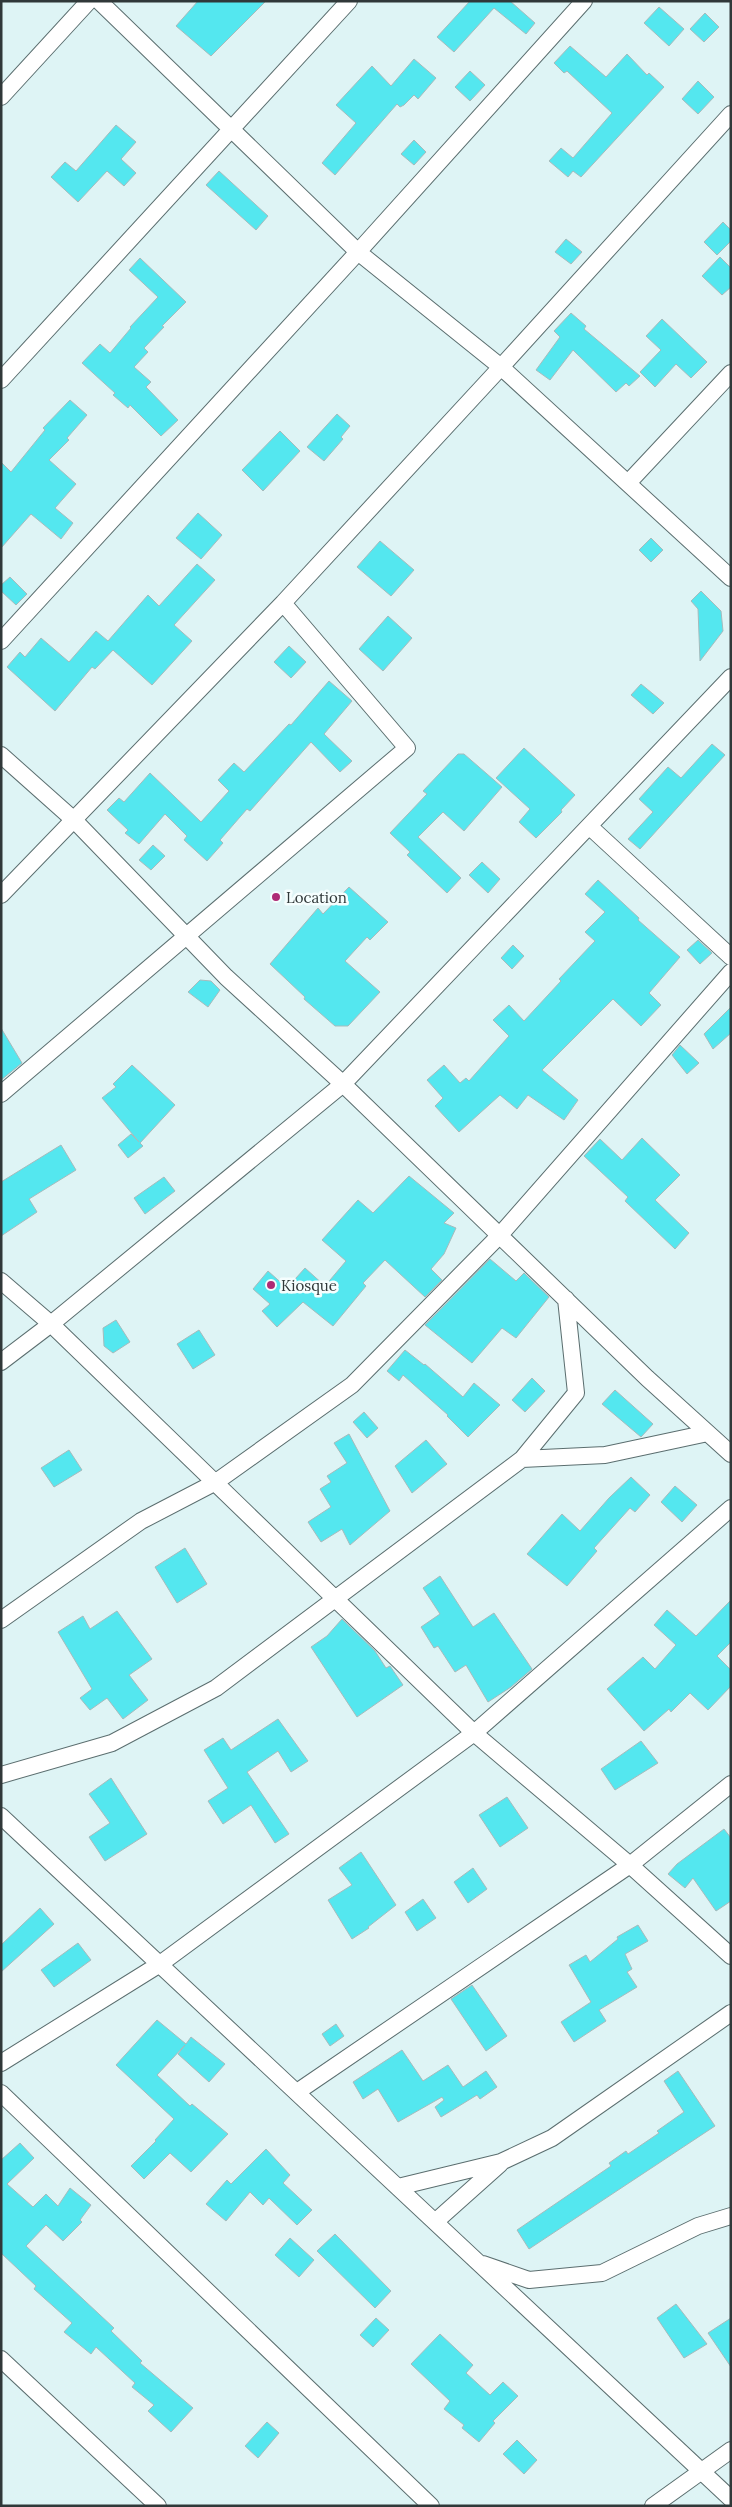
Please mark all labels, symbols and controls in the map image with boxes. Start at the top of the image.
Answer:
place label: Location [286,888,347,907]
marker: Location [270,891,282,903]
place label: Kiosque [281,1276,337,1295]
marker: Kiosque [265,1279,277,1291]

